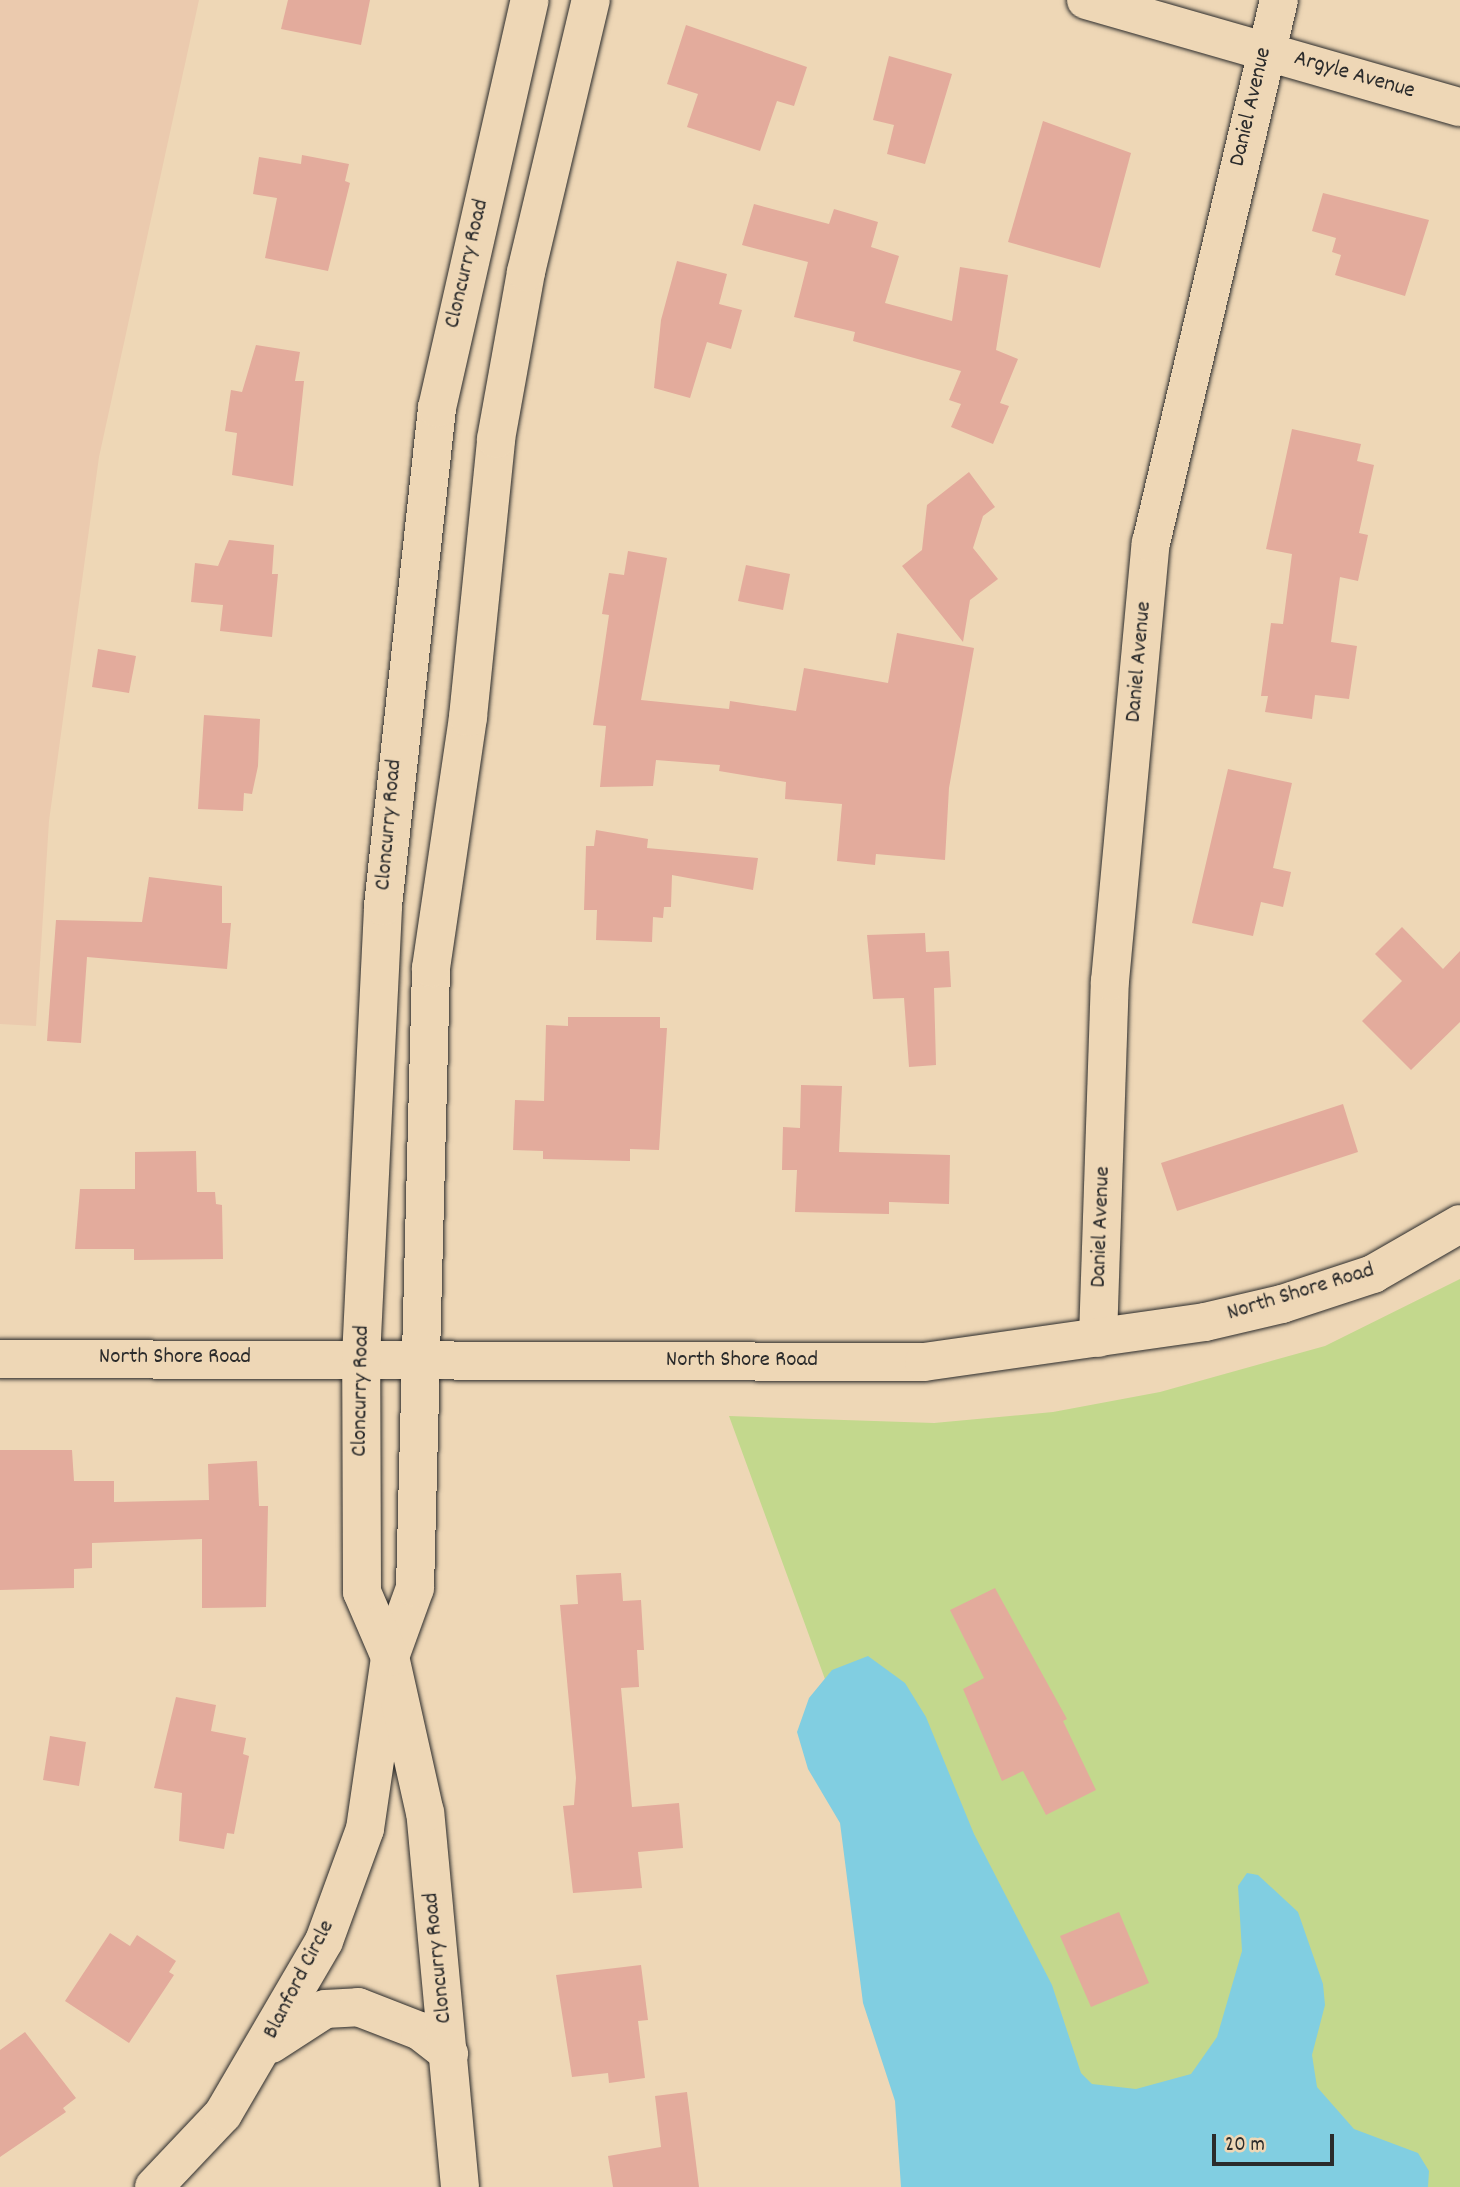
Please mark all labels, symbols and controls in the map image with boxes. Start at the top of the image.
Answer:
street label: Daniel Avenue [1225,45,1279,169]
street label: Argyle Avenue [1290,46,1418,106]
street label: Cloncurry Road [440,197,496,331]
street label: Daniel Avenue [1121,600,1159,724]
street label: Cloncurry Road [371,758,409,892]
street label: Daniel Avenue [1086,1166,1118,1288]
street label: North Shore Road [1224,1258,1378,1328]
street label: Cloncurry Road [347,1325,377,1457]
street label: North Shore Road [99,1344,251,1372]
street label: North Shore Road [666,1347,818,1375]
street label: Cloncurry Road [418,1891,460,2025]
street label: Blanford Circle [258,1916,342,2044]
scale bar [1215,2120,1338,2164]
text: 20 m [1225,2131,1265,2161]

